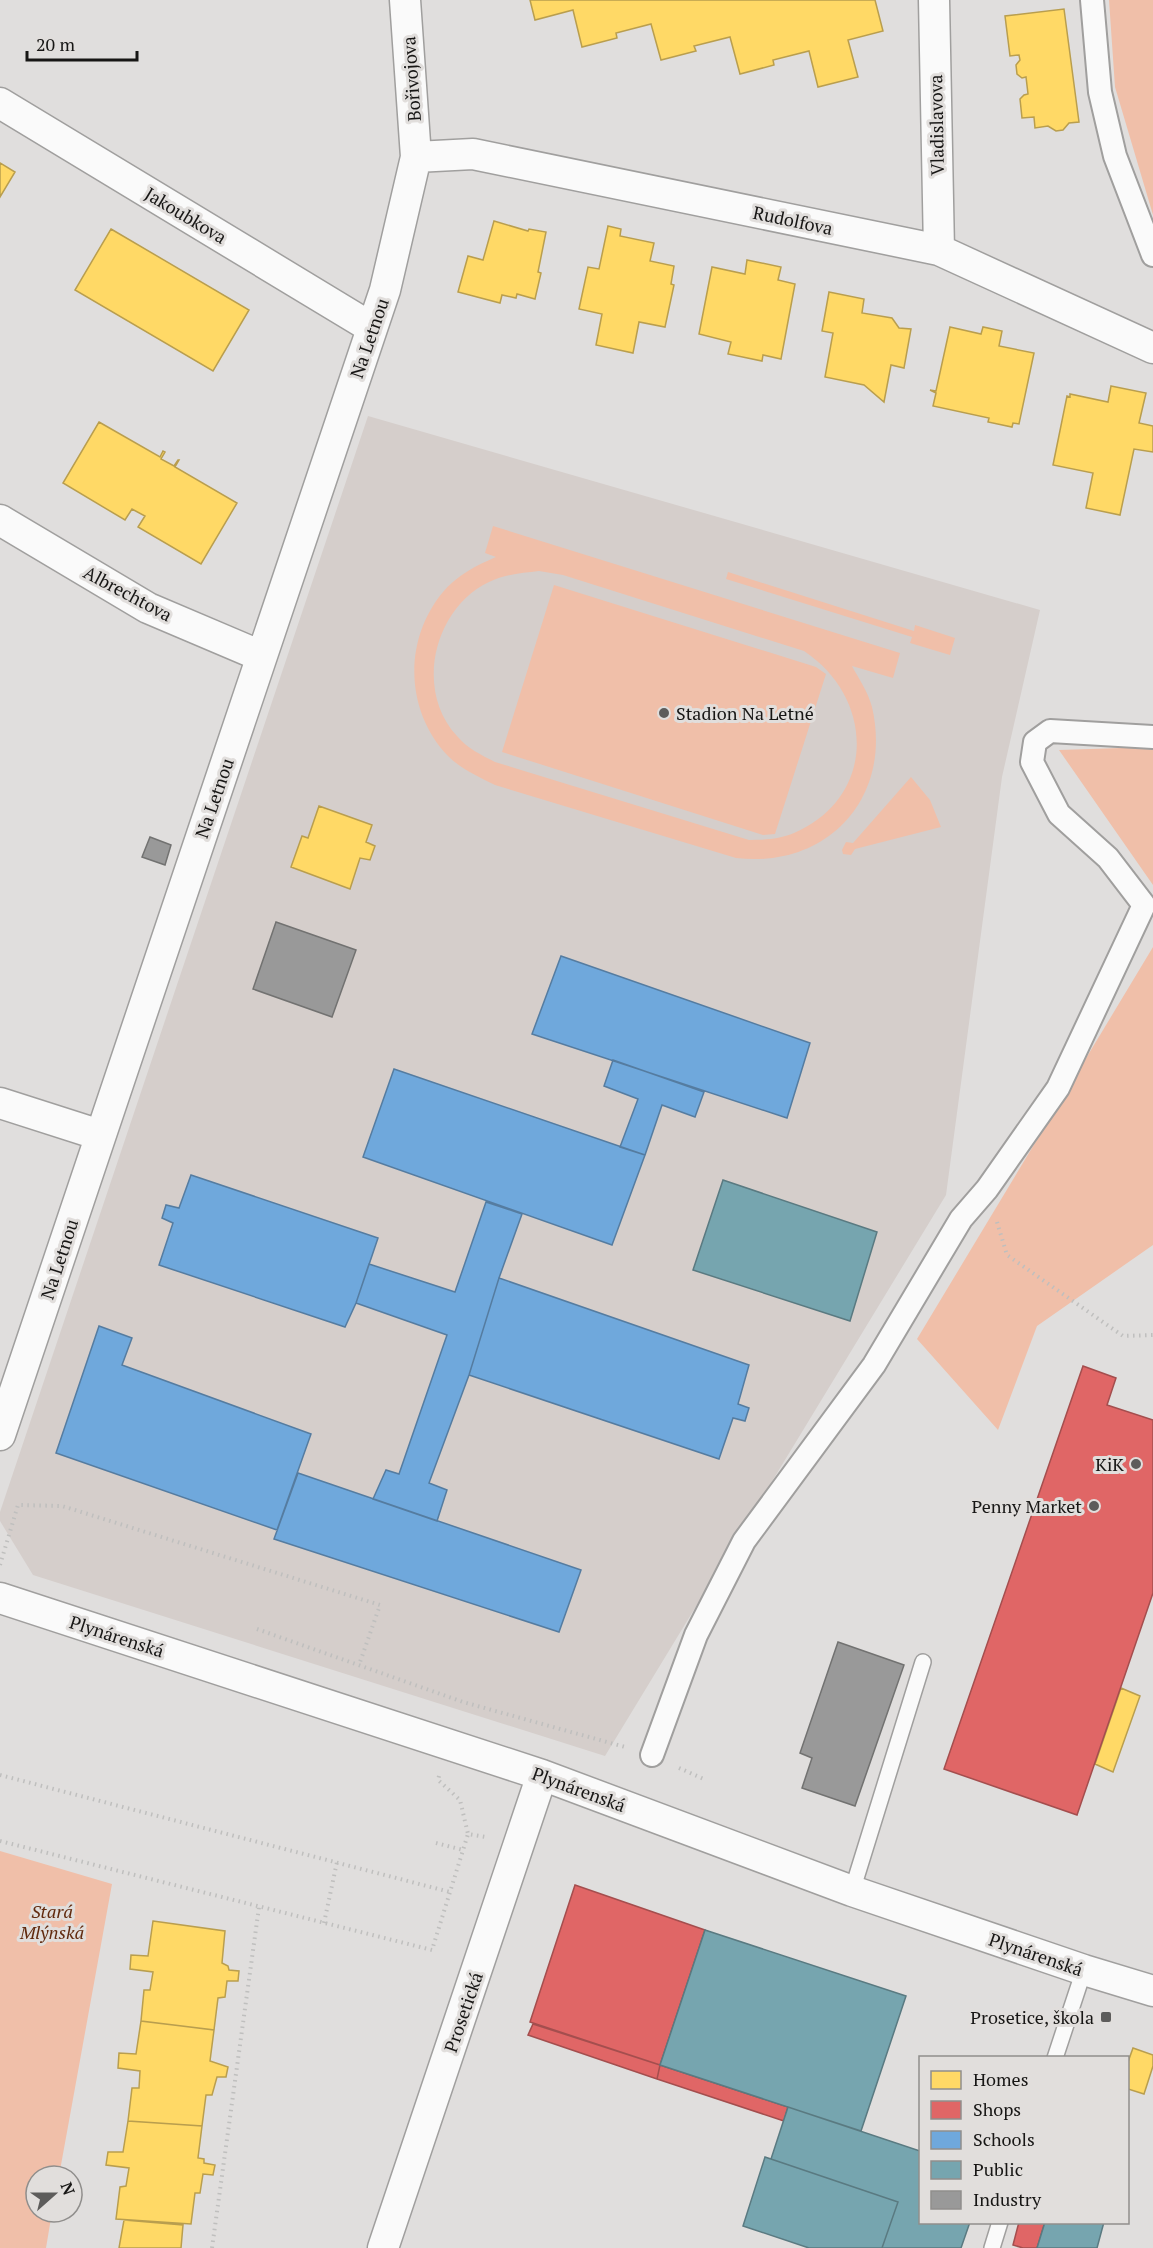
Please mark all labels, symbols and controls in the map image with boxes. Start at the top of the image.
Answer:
scale bar [27,24,136,62]
text: 20 m [36,32,76,56]
street label: Bořivojova [396,36,426,122]
street label: Vladislavova [923,74,949,176]
street label: Jakoubkova [141,181,231,249]
street label: Rudolfova [751,200,835,240]
street label: Na Letnou [344,295,394,381]
street label: Albrechtova [80,560,176,626]
place label: Stadion Na Letné [676,701,814,725]
marker: Stadion Na Letné [657,706,671,720]
street label: Na Letnou [189,755,239,841]
street label: Na Letnou [35,1216,83,1302]
place label: KiK [1095,1452,1124,1476]
marker: KiK [1129,1457,1143,1471]
place label: Penny Market [971,1494,1082,1518]
marker: Penny Market [1087,1499,1101,1513]
street label: Plynárenská [67,1609,167,1663]
street label: Plynárenská [529,1761,629,1817]
park label: Stará Mlýnská [19,1899,84,1944]
street label: Plynárenská [986,1927,1086,1981]
street label: Prosetická [438,1969,488,2055]
place label: Prosetice, škola [970,2005,1094,2029]
marker: Prosetice, škola [1099,2010,1113,2024]
legend [919,2056,1129,2224]
text: Homes [973,2067,1028,2091]
text: Shops [973,2097,1021,2121]
text: Schools [973,2127,1035,2151]
text: Public [973,2157,1023,2181]
north arrow [24,2164,84,2224]
text: N [56,2179,80,2198]
text: Industry [973,2187,1042,2211]

